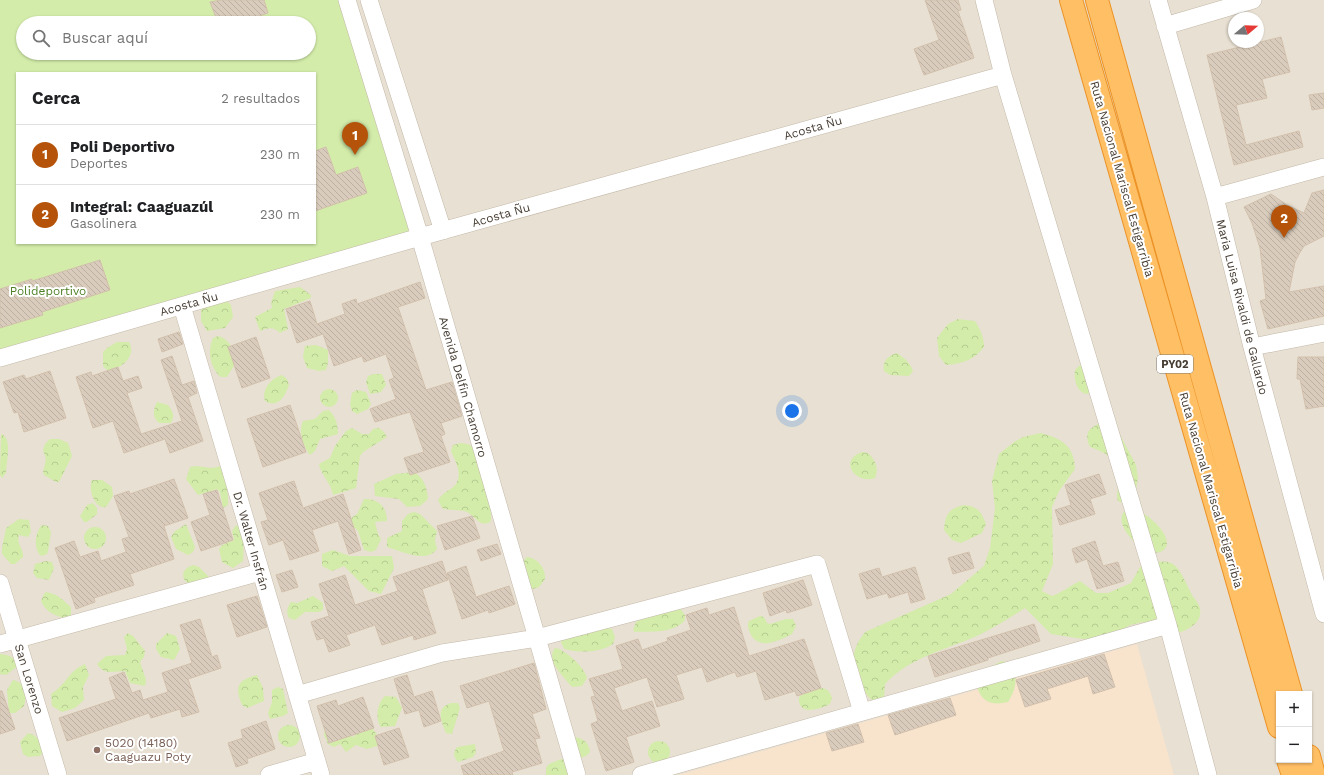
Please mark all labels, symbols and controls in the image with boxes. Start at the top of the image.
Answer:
north arrow [1228,12,1264,48]
search box [16,16,316,60]
icon: search [30,27,52,49]
text: Buscar aquí [62,29,148,47]
street label: Ruta Nacional Mariscal Estigarribia [1087,79,1157,279]
text: Cerca [32,88,80,108]
text: 2 resultados [221,91,300,106]
street label: Acosta Ñu [782,113,844,143]
pin: 1 [342,122,368,155]
text: Poli Deportivo [70,138,175,156]
text: 1 [42,147,48,162]
text: 230 m [260,147,300,162]
text: Deportes [70,156,128,171]
text: Integral: Caaguazúl [70,198,213,216]
street label: Acosta Ñu [470,200,532,230]
pin: 2 [1271,205,1297,238]
text: 2 [41,207,49,222]
text: 230 m [260,207,300,222]
text: Gasolinera [70,216,137,231]
street label: Maria Luisa Rivaldi de Gallardo [1213,218,1271,396]
park label: Polideportivo [10,284,86,298]
street label: Acosta Ñu [158,289,220,319]
street label: Avenida Delfin Chamorro [436,315,490,459]
road number: PY02 [1157,355,1193,373]
street label: Ruta Nacional Mariscal Estigarribia [1176,390,1246,590]
your location [782,401,802,421]
street label: Dr. Walter Insfrán [230,490,272,592]
street label: San Lorenzo [12,642,46,716]
map controls [1276,691,1312,763]
button: + [1276,691,1312,727]
button: − [1276,727,1312,763]
place label: 5020 (14180) Caaguazu Poty [105,736,192,764]
marker: 5020 (14180) Caaguazu Poty [92,745,102,755]

